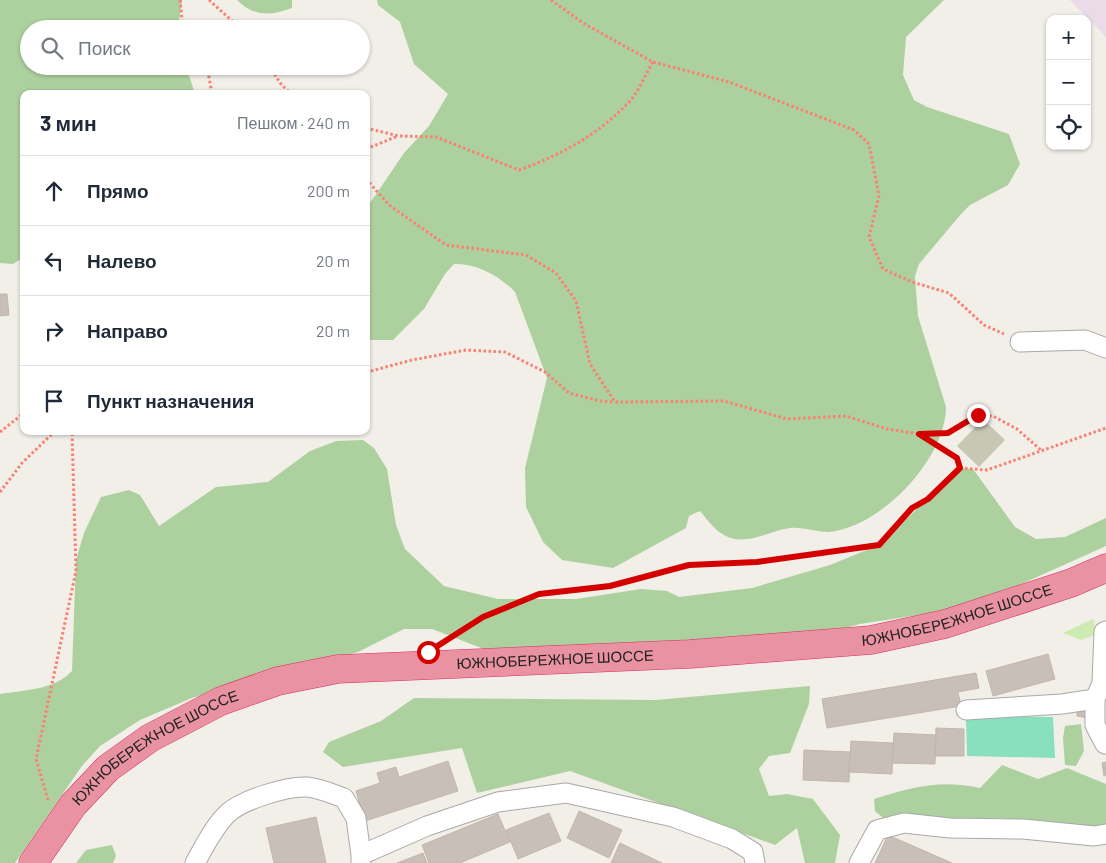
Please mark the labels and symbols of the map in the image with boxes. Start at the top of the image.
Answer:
route end [967,404,990,427]
street label: ЮЖНОБЕРЕЖНОЕ ШОССЕ [861,580,1055,649]
route start [417,641,440,664]
street label: ЮЖНОБЕРЕЖНОЕ ШОССЕ [456,646,654,672]
street label: ЮЖНОБЕРЕЖНОЕ ШОССЕ [68,686,240,809]

